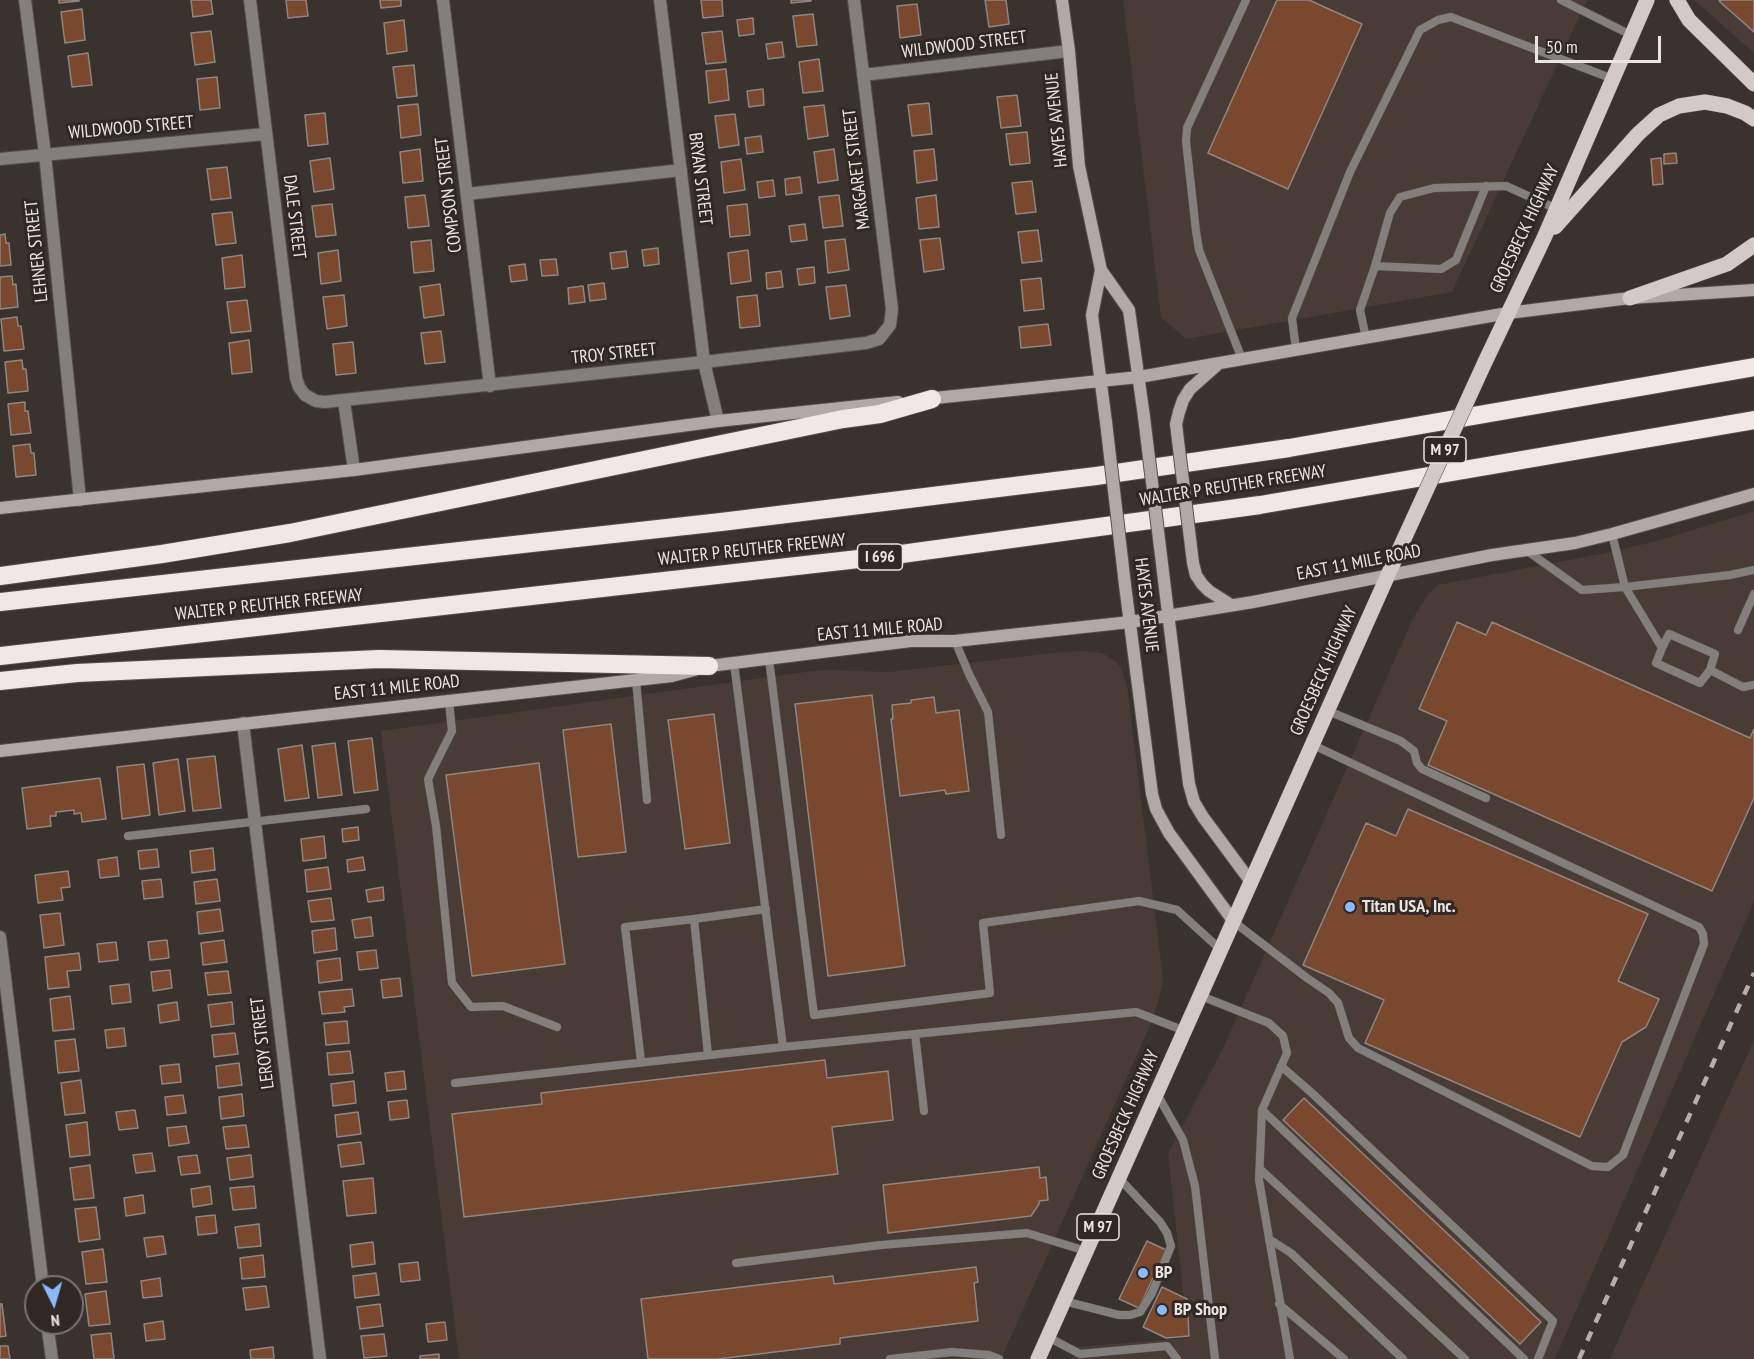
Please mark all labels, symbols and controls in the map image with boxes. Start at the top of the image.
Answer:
scale bar [1538,24,1664,62]
street label: WILDWOOD STREET [900,27,1028,63]
text: 50 m [1546,35,1578,58]
street label: HAYES AVENUE [1041,72,1073,168]
street label: MARGARET STREET [839,107,875,231]
street label: WILDWOOD STREET [67,112,195,144]
street label: BRYAN STREET [684,131,716,227]
street label: COMPSON STREET [431,136,467,254]
street label: GROESBECK HIGHWAY [1486,161,1564,297]
street label: DALE STREET [278,174,310,260]
street label: LEHNER STREET [21,199,53,303]
street label: TROY STREET [570,339,658,369]
road number: M 97 [1424,437,1466,463]
street label: WALTER P REUTHER FREEWAY [1138,461,1328,511]
street label: WALTER P REUTHER FREEWAY [657,529,847,571]
street label: EAST 11 MILE ROAD [1295,540,1423,586]
road number: I 696 [858,544,902,570]
street label: HAYES AVENUE [1129,556,1163,654]
street label: WALTER P REUTHER FREEWAY [174,584,364,626]
street label: GROESBECK HIGHWAY [1286,603,1362,739]
street label: EAST 11 MILE ROAD [816,614,944,646]
street label: EAST 11 MILE ROAD [333,671,461,705]
place label: Titan USA, Inc. [1362,896,1455,918]
marker: Titan USA, Inc. [1343,900,1357,914]
street label: LEROY STREET [247,996,279,1090]
street label: GROESBECK HIGHWAY [1088,1047,1164,1183]
road number: M 97 [1077,1214,1119,1240]
place label: BP [1155,1262,1172,1284]
marker: BP [1136,1266,1150,1280]
north arrow [24,1275,84,1335]
place label: BP Shop [1174,1299,1227,1321]
marker: BP Shop [1155,1303,1169,1317]
text: N [50,1311,61,1331]

